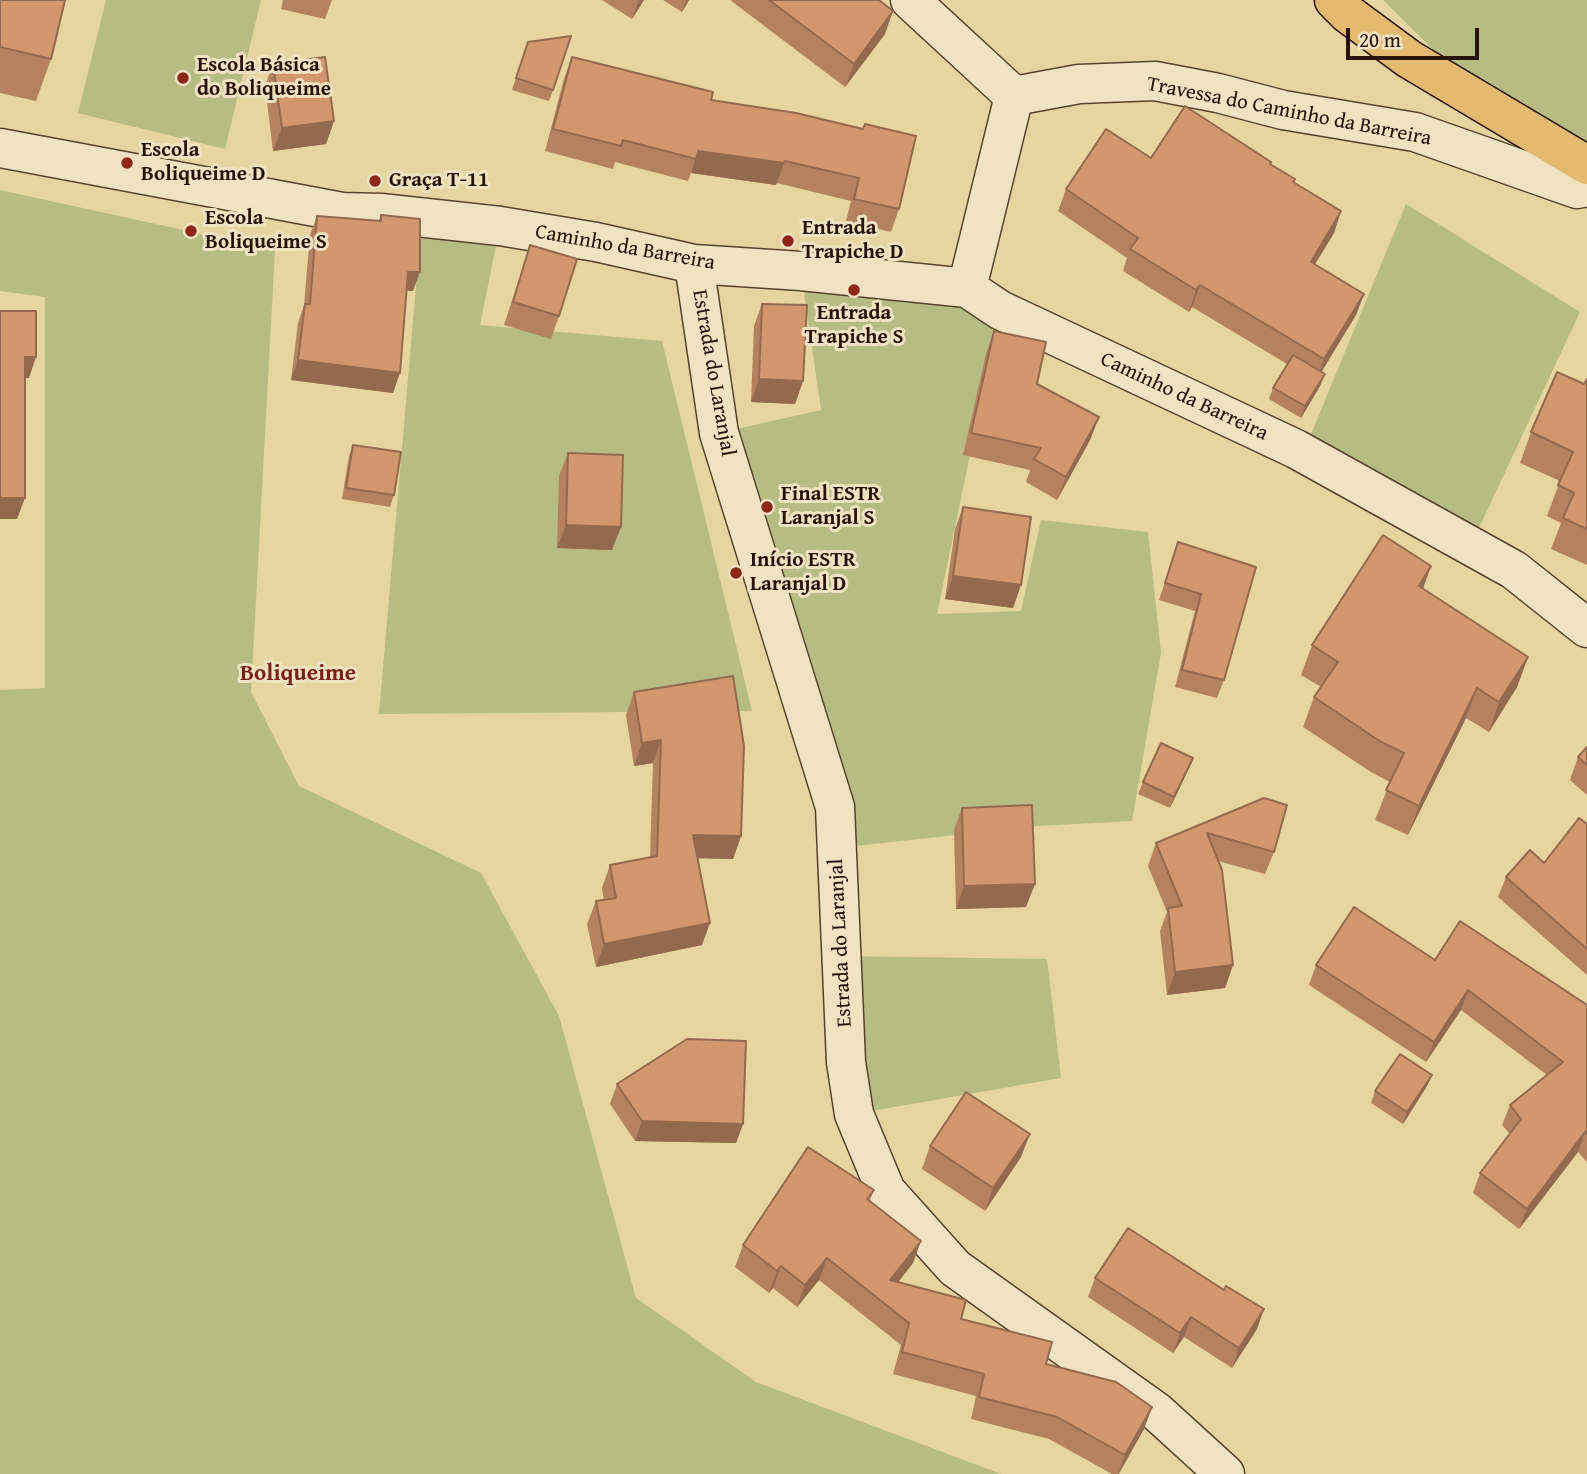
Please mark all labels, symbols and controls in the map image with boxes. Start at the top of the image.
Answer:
scale bar [1349,14,1482,58]
text: 20 m [1359,24,1401,55]
place label: Escola Básica do Boliqueime [197,53,331,103]
marker: Escola Básica do Boliqueime [175,70,191,86]
street label: Travessa do Caminho da Barreira [1145,72,1433,152]
place label: Escola Boliqueime D [141,138,265,188]
marker: Escola Boliqueime D [119,155,135,171]
place label: Graça T-11 [389,168,489,194]
marker: Graça T-11 [367,173,383,189]
place label: Escola Boliqueime S [205,206,327,256]
place label: Entrada Trapiche D [802,216,903,266]
street label: Caminho da Barreira [533,220,717,276]
marker: Escola Boliqueime S [183,223,199,239]
marker: Entrada Trapiche D [780,233,796,249]
marker: Entrada Trapiche S [846,282,862,298]
street label: Estrada do Laranjal [686,288,740,458]
place label: Entrada Trapiche S [805,301,903,351]
street label: Caminho da Barreira [1096,347,1272,447]
place label: Final ESTR Laranjal S [781,482,880,532]
marker: Final ESTR Laranjal S [759,499,775,515]
place label: Início ESTR Laranjal D [750,548,856,598]
marker: Início ESTR Laranjal D [728,565,744,581]
district label: Boliqueime [240,660,356,688]
street label: Estrada do Laranjal [824,858,858,1028]

